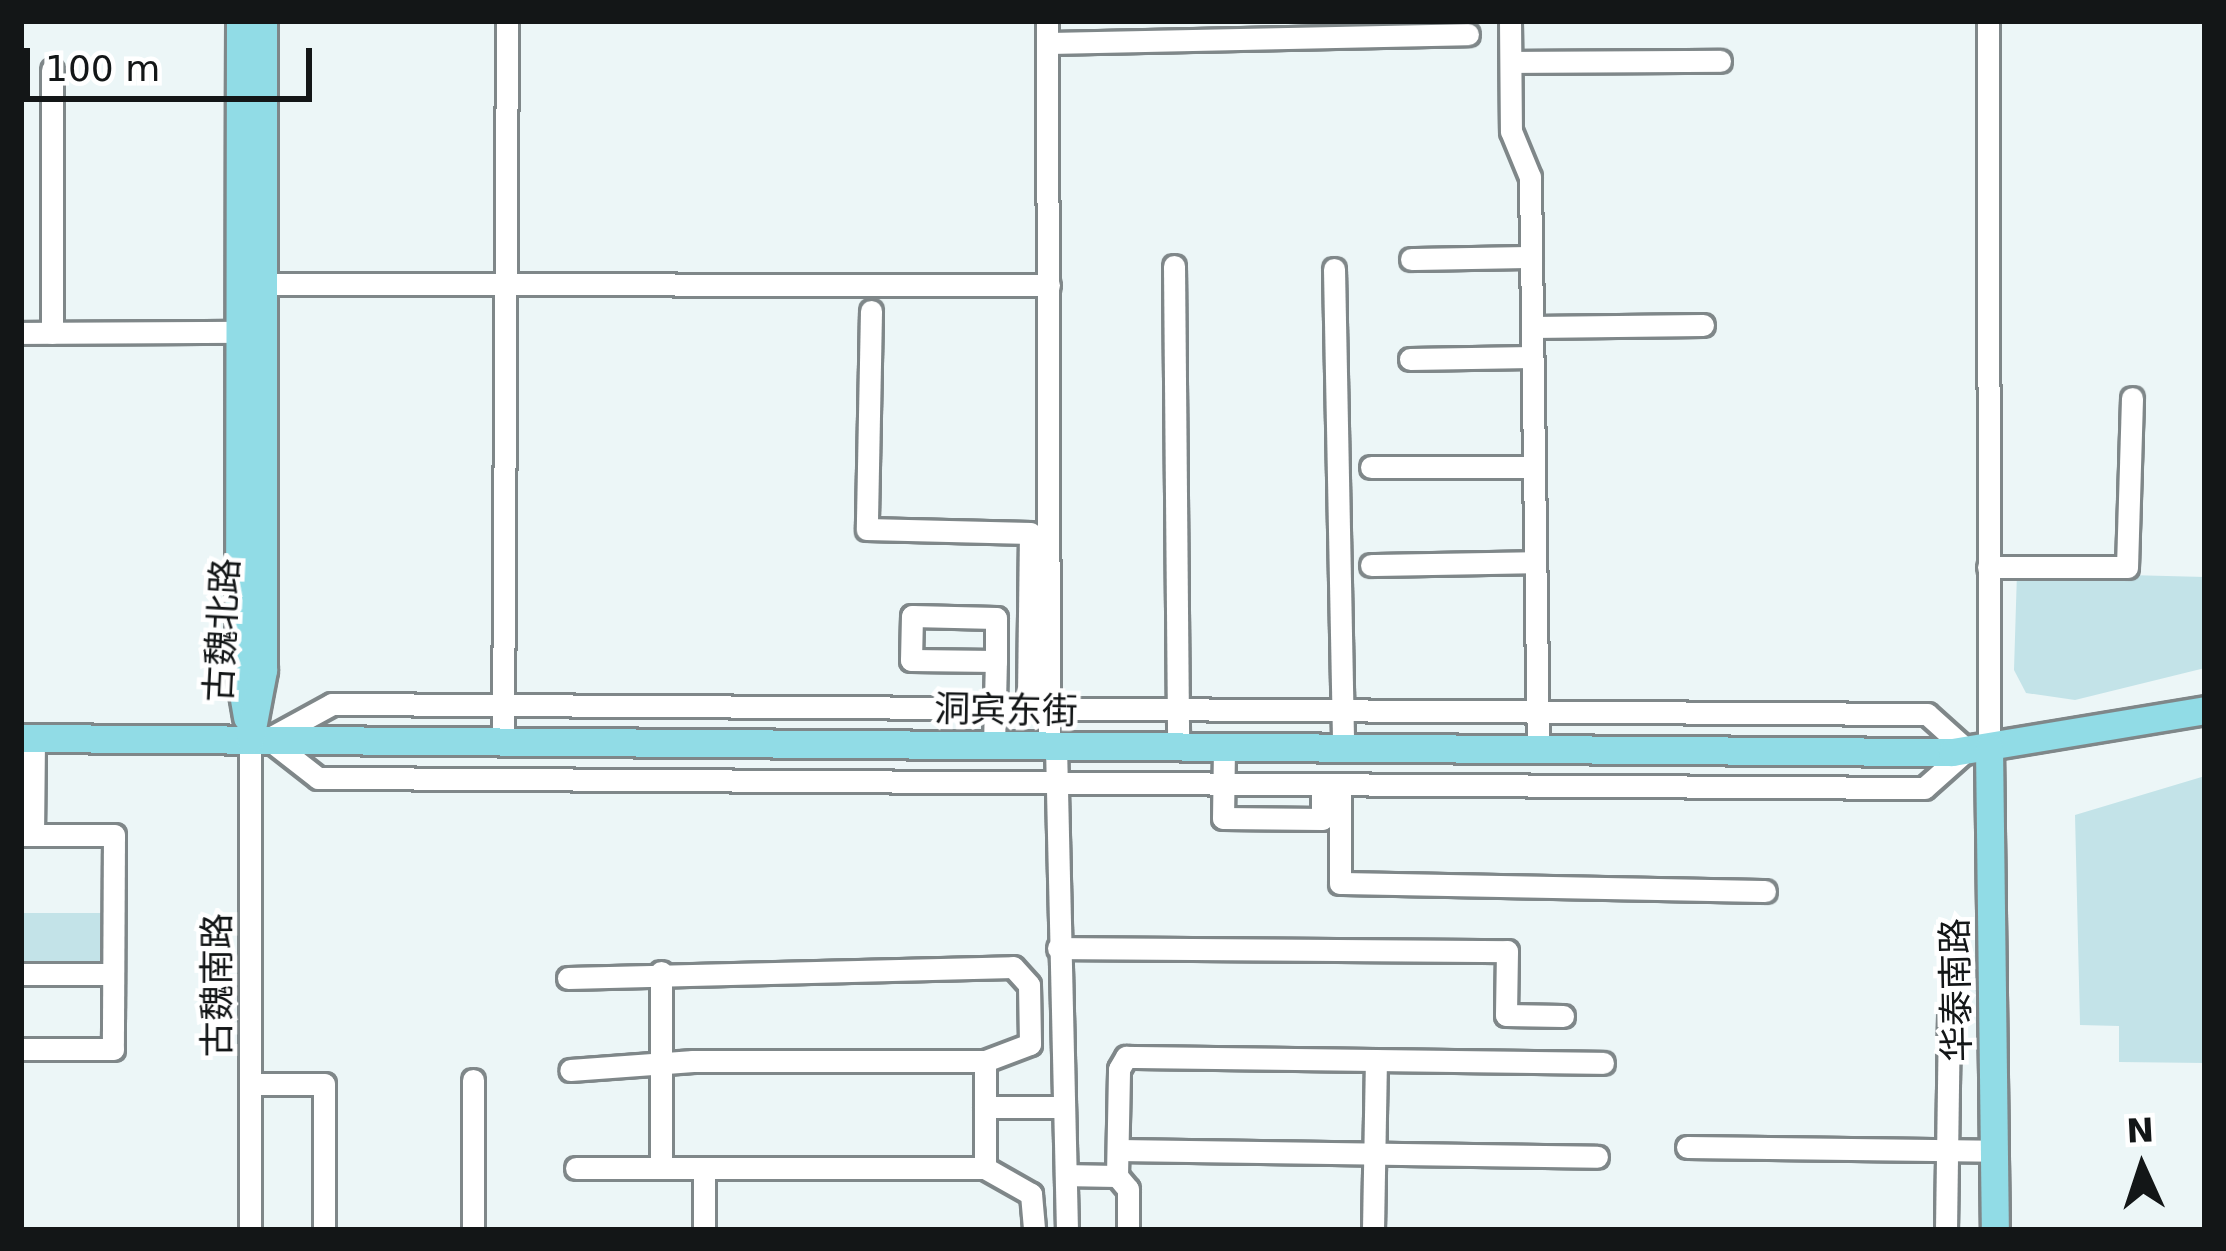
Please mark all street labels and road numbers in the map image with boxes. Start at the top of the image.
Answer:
street label: 古魏北路 [197,557,247,703]
street label: 洞宾东街 [934,687,1078,733]
street label: 古魏南路 [195,913,239,1057]
street label: 华泰南路 [1933,918,1979,1062]

